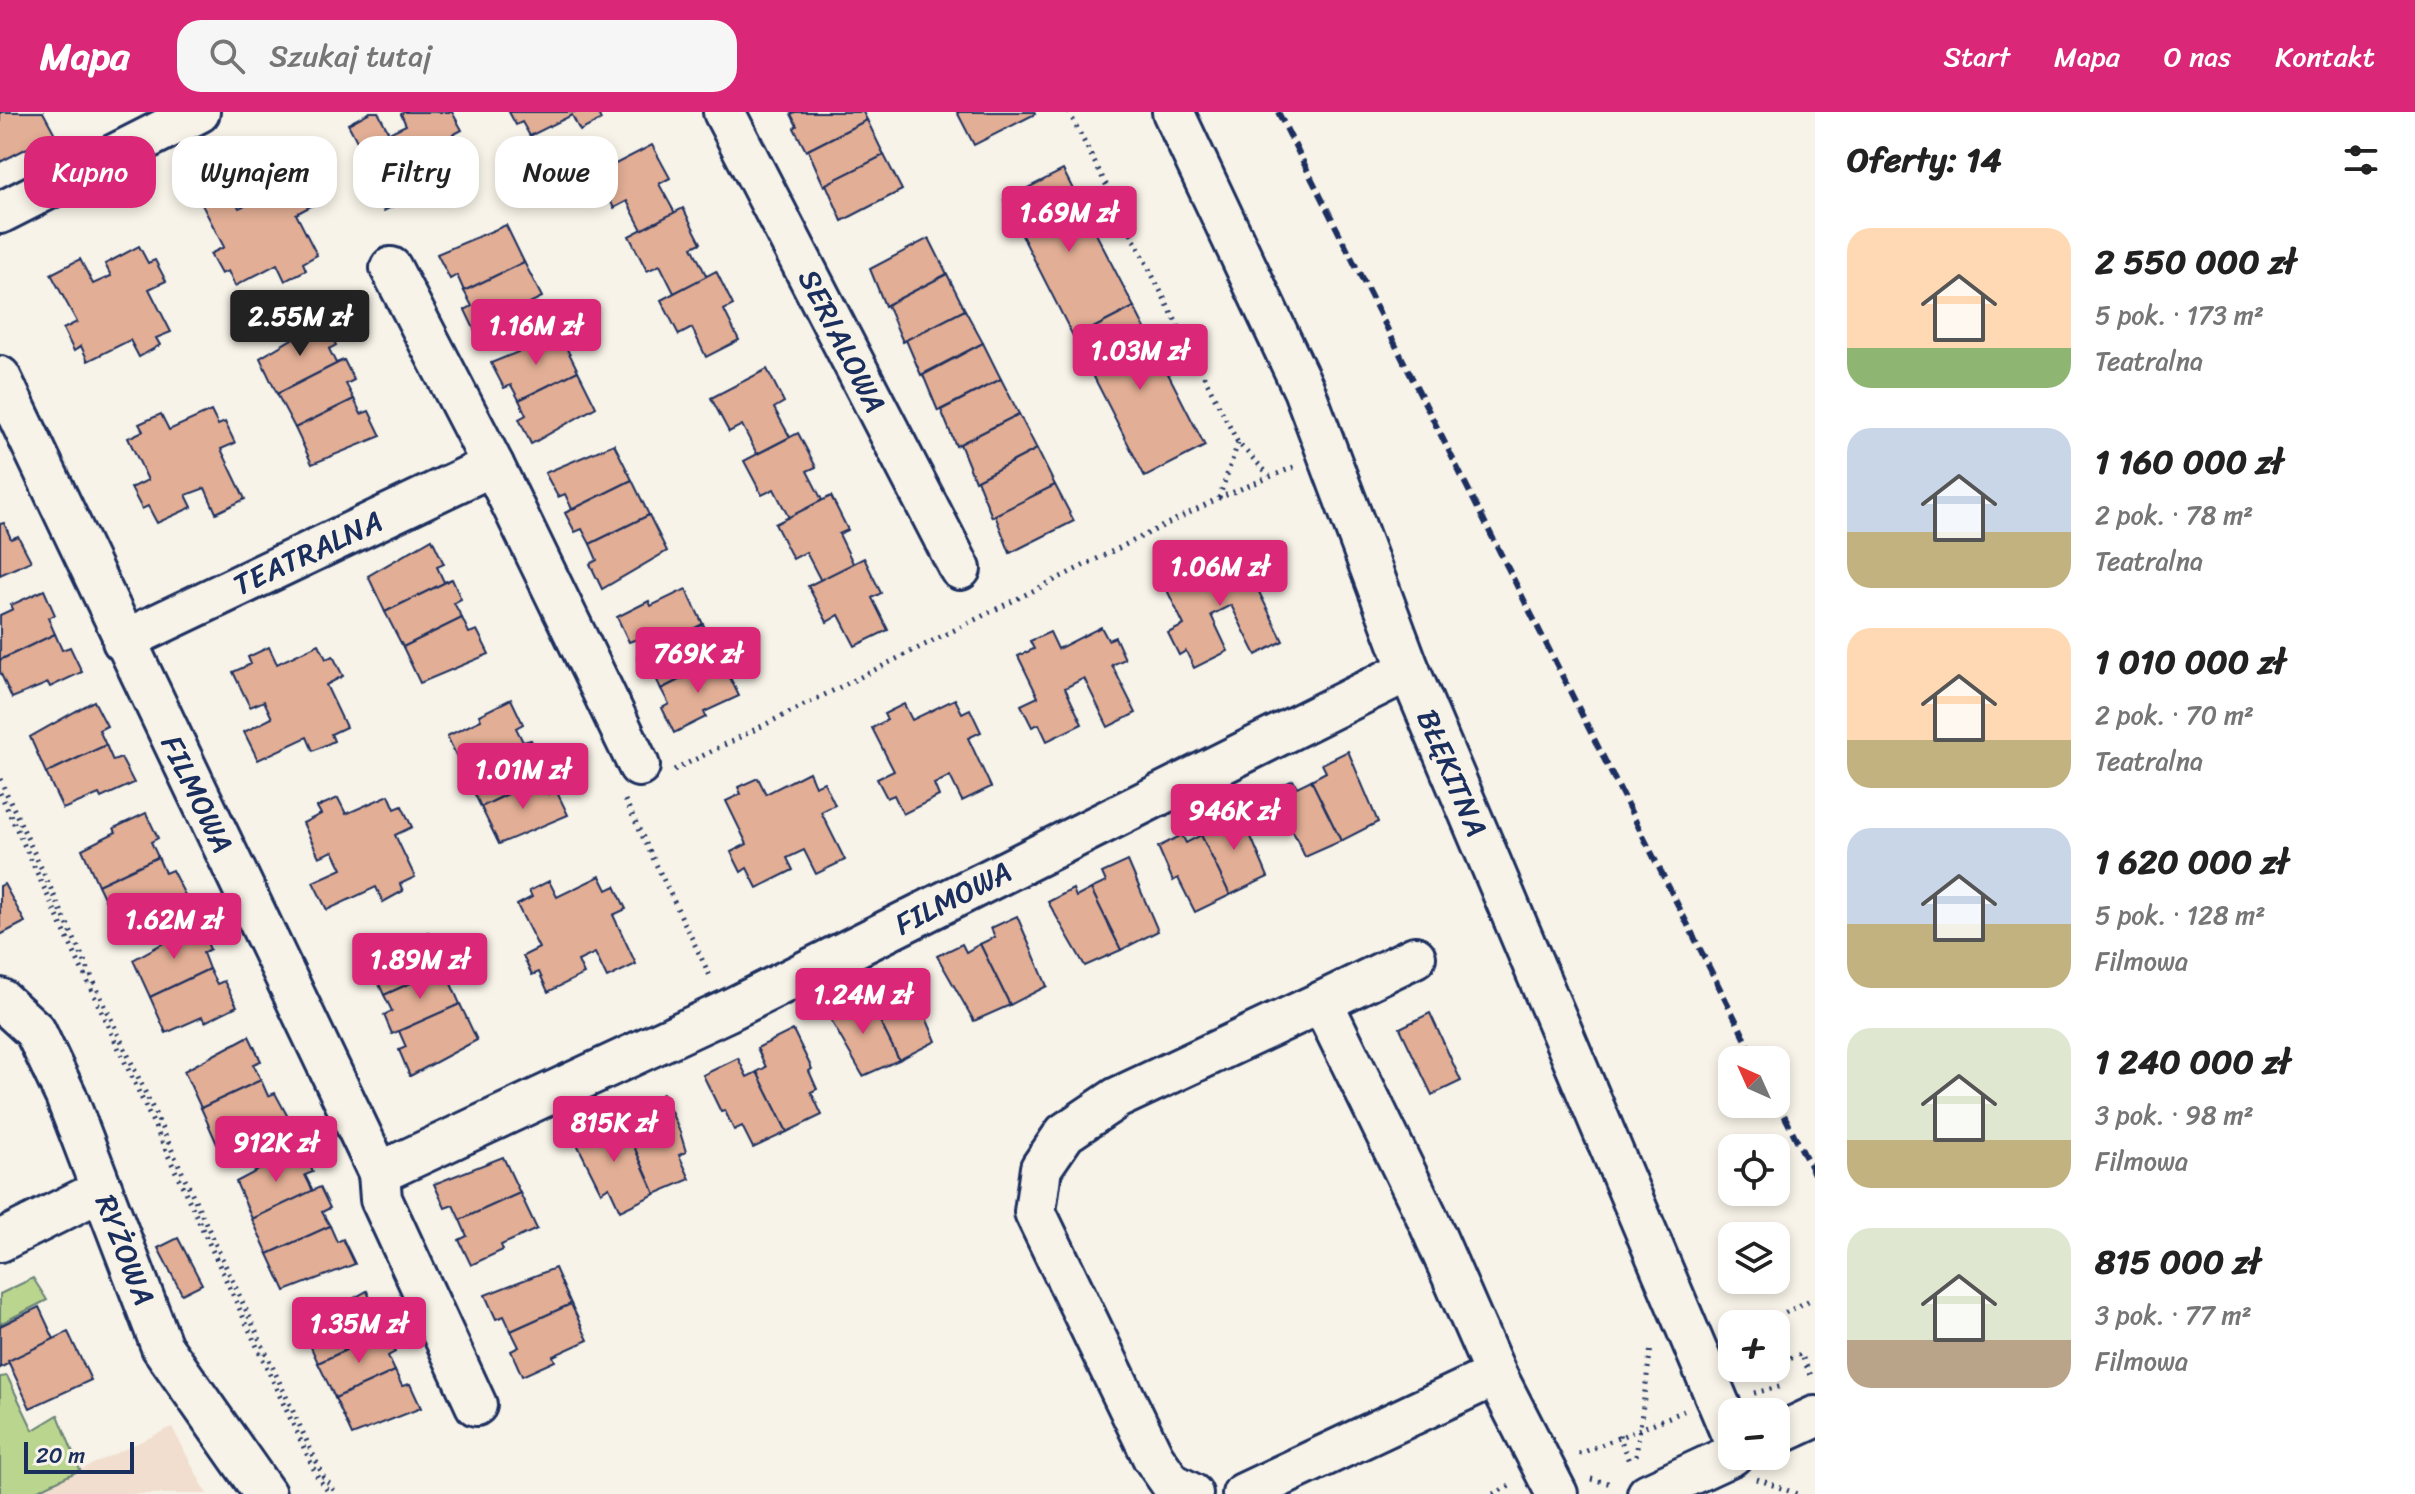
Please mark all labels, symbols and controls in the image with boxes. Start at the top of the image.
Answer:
search box [177,20,737,92]
text: Mapa [40,23,129,90]
text: Szukaj tutaj [269,29,432,83]
text: Start [1943,32,2010,81]
text: Mapa [2054,32,2120,81]
text: O nas [2164,32,2231,81]
text: Kontakt [2275,32,2375,81]
icon: search [205,34,249,78]
text: Oferty: 14 [1847,130,2002,190]
chip: Kupno [24,136,156,208]
chip: Wynajem [172,136,337,208]
chip: Filtry [353,136,479,208]
chip: Nowe [495,136,618,208]
icon: filters [2339,138,2383,182]
pin: 1.69M zł [986,186,1152,254]
text: 1.69M zł [1020,189,1118,235]
text: 2 550 000 zł [2095,232,2296,292]
street label: SERIALOWA [783,259,901,423]
icon: home [1911,260,2007,356]
pin: 2.55M zł [217,290,383,358]
text: 5 pok. · 173 m² [2095,292,2264,338]
text: 2.55M zł [248,293,352,339]
pin: 1.16M zł [453,299,619,367]
text: 1.16M zł [489,302,583,348]
pin: 1.03M zł [1057,324,1223,392]
text: 1.03M zł [1091,327,1189,373]
text: Teatralna [2095,338,2203,384]
text: 1 160 000 zł [2095,432,2283,492]
icon: home [1911,460,2007,556]
text: 2 pok. · 78 m² [2095,492,2253,538]
street label: TEATRALNA [224,495,392,611]
text: Teatralna [2095,538,2203,584]
pin: 1.06M zł [1137,540,1303,608]
text: 1.06M zł [1170,543,1270,589]
pin: 769K zł [624,627,772,695]
text: 769K zł [654,630,743,676]
text: 1 010 000 zł [2095,632,2285,692]
icon: home [1911,660,2007,756]
text: 2 pok. · 70 m² [2095,692,2254,738]
street label: BŁĘKITNA [1401,700,1503,846]
street label: FILMOWA [145,726,249,862]
text: Teatralna [2095,738,2203,784]
pin: 1.01M zł [440,743,606,811]
text: 1.01M zł [475,746,571,792]
pin: 946K zł [1160,784,1308,852]
text: 946K zł [1189,787,1279,833]
text: 1 620 000 zł [2095,832,2288,892]
street label: FILMOWA [885,845,1021,951]
icon: home [1911,860,2007,956]
text: 5 pok. · 128 m² [2095,892,2266,938]
pin: 1.62M zł [91,893,257,961]
text: 1.62M zł [125,896,223,942]
pin: 1.89M zł [337,933,503,1001]
text: 1.89M zł [370,936,470,982]
text: Filmowa [2095,938,2188,984]
pin: 1.24M zł [780,968,946,1036]
text: 1.24M zł [813,971,913,1017]
text: 1 240 000 zł [2095,1032,2290,1092]
north arrow [1718,1046,1790,1118]
map controls [1718,1046,1790,1470]
icon: home [1911,1060,2007,1156]
text: 3 pok. · 98 m² [2095,1092,2254,1138]
pin: 815K zł [540,1096,688,1164]
text: 815K zł [571,1099,657,1145]
pin: 912K zł [202,1116,350,1184]
text: 912K zł [233,1119,319,1165]
button: locate [1718,1134,1790,1206]
text: Filmowa [2095,1138,2188,1184]
street label: RYŻOWA [79,1186,171,1314]
button: layers [1718,1222,1790,1294]
text: 815 000 zł [2095,1232,2260,1292]
icon: home [1911,1260,2007,1356]
text: 3 pok. · 77 m² [2095,1292,2252,1338]
pin: 1.35M zł [276,1297,442,1365]
text: 1.35M zł [310,1300,408,1346]
button: + [1718,1310,1790,1382]
text: Filmowa [2095,1338,2188,1384]
button: − [1718,1398,1790,1470]
text: 20 m [36,1436,85,1475]
scale bar [24,1438,134,1474]

